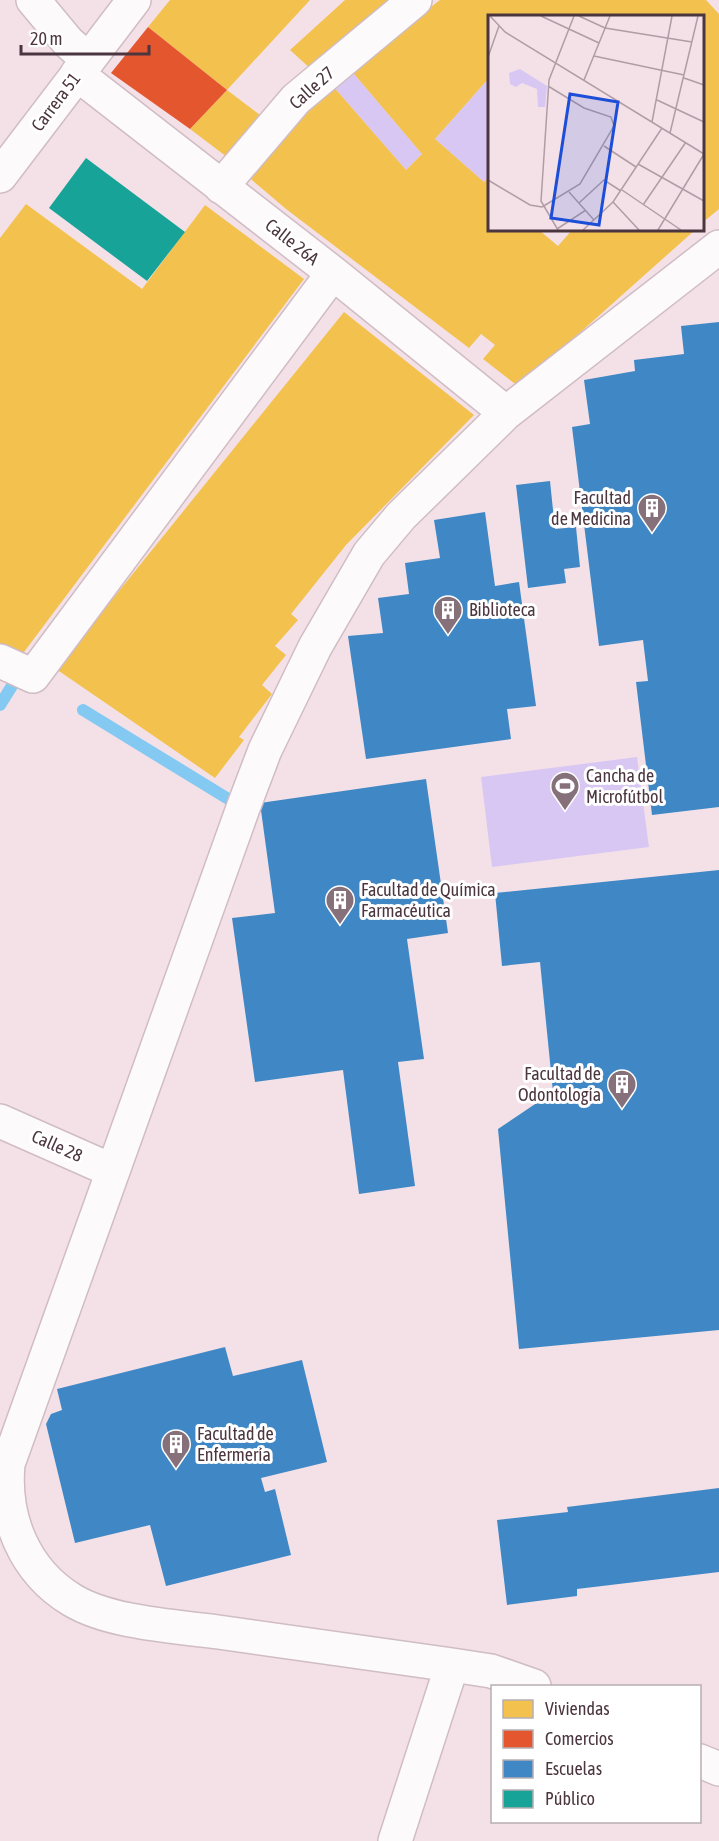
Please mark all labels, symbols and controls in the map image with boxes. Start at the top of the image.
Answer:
inset map [488,15,704,231]
scale bar [21,18,148,56]
text: 20 m [30,28,62,49]
street label: Calle 27 [285,62,339,113]
street label: Carrera 51 [27,68,84,135]
street label: Calle 26A [261,214,323,269]
place label: Facultad de Medicina [551,487,631,529]
building icon: Facultad de Medicina [636,492,668,534]
building icon: Biblioteca [432,594,464,636]
place label: Biblioteca [469,599,536,620]
place label: Cancha de Microfútbol [586,765,663,807]
sports icon: Cancha de Microfútbol [549,770,581,812]
place label: Facultad de Química Farmacéutica [361,879,496,921]
building icon: Facultad de Química Farmacéutica [324,884,356,926]
place label: Facultad de Odontología [518,1063,601,1105]
building icon: Facultad de Odontología [606,1068,638,1110]
street label: Calle 28 [29,1125,86,1166]
place label: Facultad de Enfermería [197,1423,274,1465]
building icon: Facultad de Enfermería [160,1428,192,1470]
legend [491,1685,701,1823]
text: Viviendas [545,1698,610,1719]
text: Comercios [545,1728,614,1749]
text: Escuelas [545,1758,602,1779]
text: Público [545,1788,595,1809]

